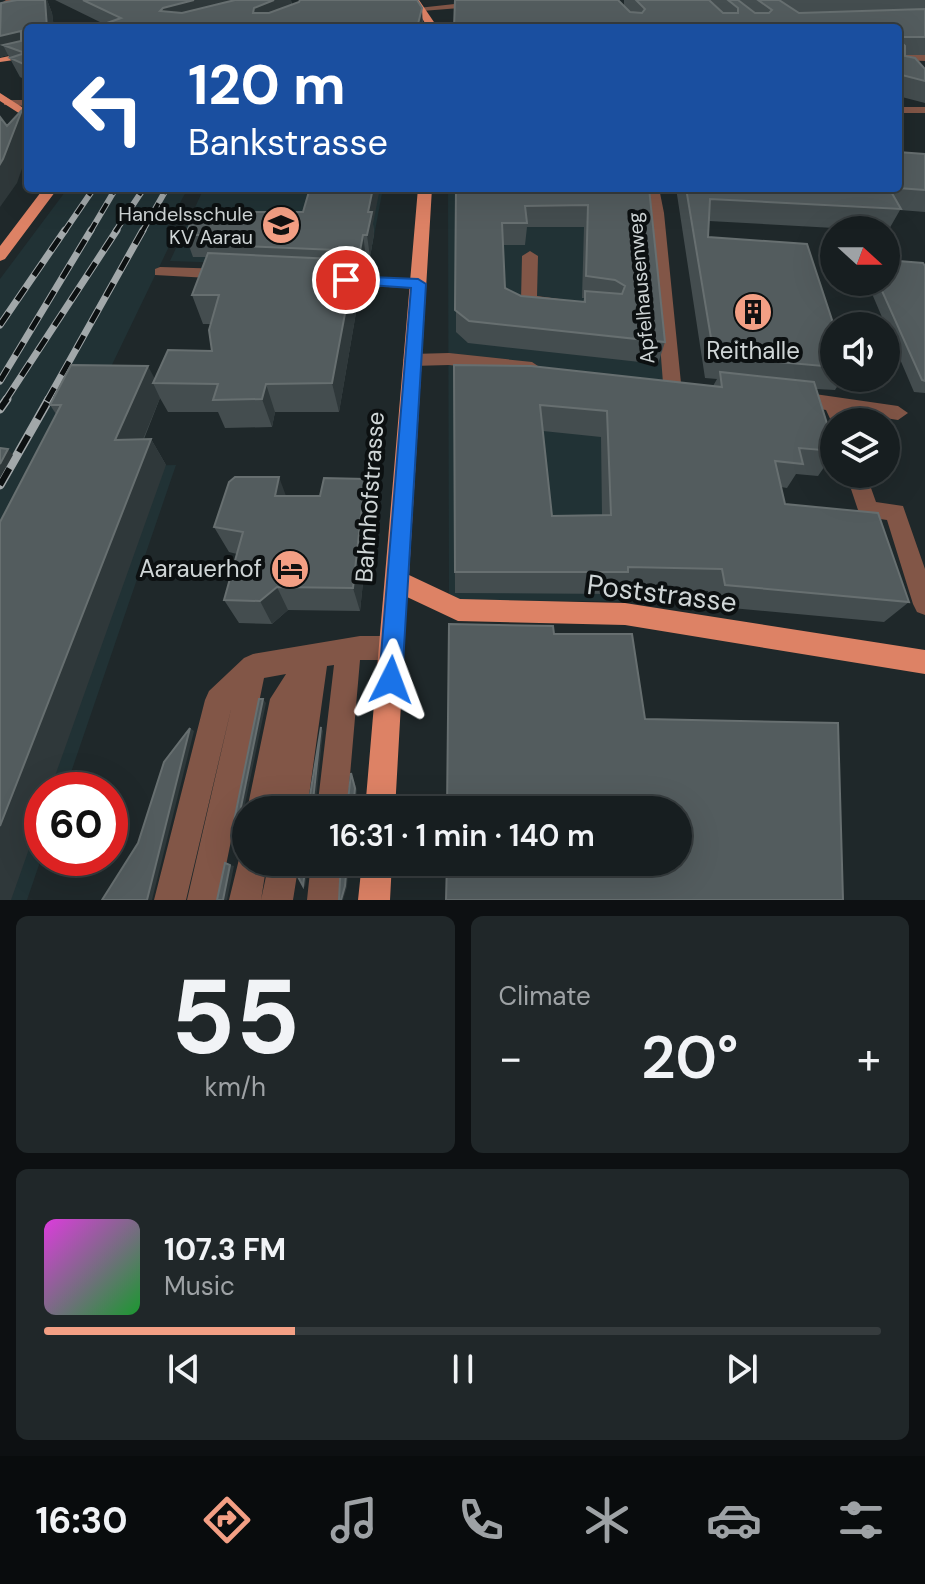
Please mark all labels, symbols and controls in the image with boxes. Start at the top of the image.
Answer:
text: 120 m [188,48,346,121]
icon: left [56,56,160,160]
text: Bankstrasse [188,119,388,166]
place label: Handelsschule KV Aarau [118,201,253,250]
school or university icon: Handelsschule KV Aarau [260,204,302,246]
street label: Apfelhausenweg [621,211,661,365]
north arrow [820,216,900,296]
map controls [820,216,900,488]
pin [312,246,380,314]
icon: arrive [324,258,368,302]
building icon: Reithalle [732,291,774,333]
button: sound [820,312,900,392]
place label: Reithalle [706,335,800,366]
button: layers [820,408,900,488]
street label: Bahnhofstrasse [348,410,391,584]
hotel icon: Aarauerhof [269,548,311,590]
place label: Aarauerhof [139,553,262,584]
street label: Poststrasse [585,566,739,621]
position arrow [349,638,433,722]
speed limit sign: 60 [24,772,128,876]
text: 16:31 · 1 min · 140 m [329,816,595,855]
text: 55 [171,950,300,1085]
text: Climate [499,979,591,1013]
text: 20° [641,1018,739,1097]
text: − [499,1029,523,1087]
text: + [857,1029,881,1087]
text: km/h [205,1070,266,1104]
text: 107.3 FM [164,1230,286,1269]
text: Music [164,1269,235,1303]
icon: previous [162,1347,206,1391]
icon: pause [441,1347,485,1391]
icon: next [720,1347,764,1391]
icon: directions [199,1492,255,1548]
icon: music [326,1492,382,1548]
icon: phone [453,1492,509,1548]
icon: climate [579,1492,635,1548]
icon: car [706,1492,762,1548]
icon: filters [833,1492,889,1548]
text: 16:30 [35,1497,128,1544]

